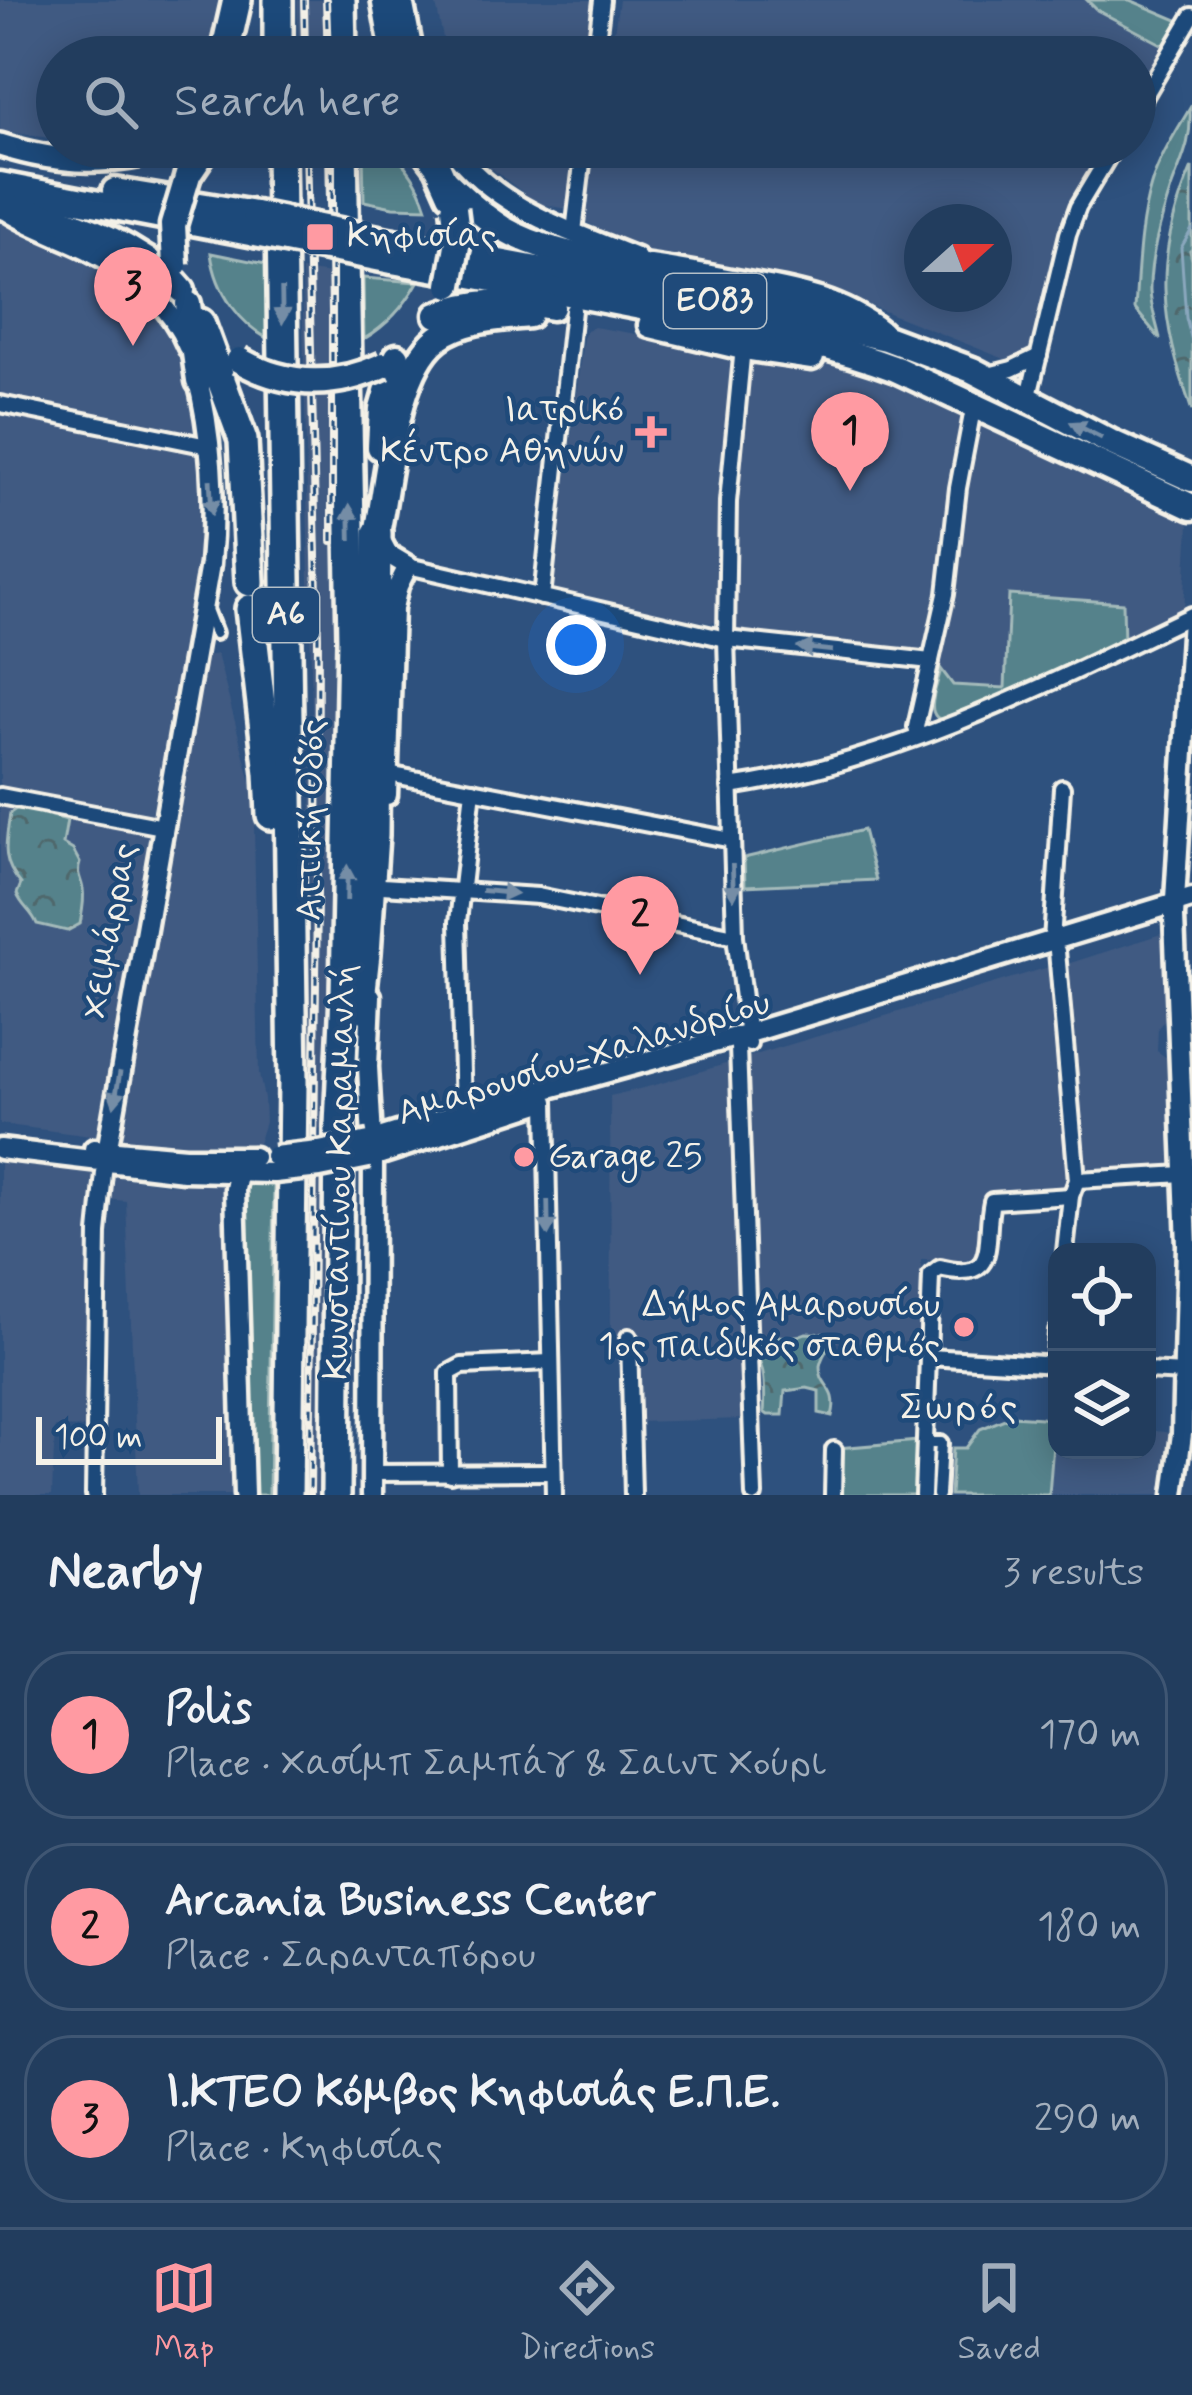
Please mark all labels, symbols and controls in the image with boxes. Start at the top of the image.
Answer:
search box [36,36,1156,168]
icon: search [78,69,144,135]
text: Search here [174,73,401,132]
north arrow [904,204,1012,312]
place label: Κηφισίας [347,214,496,261]
marker: Κηφισίας [304,221,336,253]
pin: 3 [94,247,172,346]
road number: ΕΟ83 [664,274,766,328]
one-way arrow [272,288,292,326]
place label: Ιατρικό Κέντρο Αθηνών [380,388,624,476]
pin: 1 [811,392,889,491]
marker: Ιατρικό Κέντρο Αθηνών [635,416,667,448]
one-way arrow [1069,420,1103,440]
one-way arrow [202,479,221,517]
one-way arrow [340,502,360,540]
road number: Α6 [253,588,319,642]
your location [546,615,606,675]
one-way arrow [796,639,833,658]
street label: Αττική Οδός [287,719,337,921]
street label: Χειμάρρας [72,840,150,1022]
one-way arrow [337,863,357,901]
one-way arrow [724,864,743,902]
pin: 2 [601,876,679,975]
one-way arrow [481,883,518,902]
street label: Κωνσταντίνου Καραμανλή [314,964,368,1380]
street label: Αμαρουσίου-Χαλανδρίου [392,980,776,1138]
one-way arrow [107,1071,126,1108]
place label: Garage 25 [548,1134,702,1183]
marker: Garage 25 [511,1144,537,1170]
one-way arrow [538,1200,557,1238]
map controls [1048,1243,1156,1459]
button: locate [1048,1243,1156,1351]
place label: Δήμος Αμαρουσίου 1ος παιδικός σταθμός [598,1283,940,1371]
marker: Δήμος Αμαρουσίου 1ος παιδικός σταθμός [951,1314,977,1340]
button: layers [1048,1351,1156,1459]
district label: Σωρός [900,1383,1020,1434]
scale bar [36,1411,222,1464]
text: 100 m [54,1416,143,1460]
text: Nearby [48,1540,203,1606]
text: 3 results [1003,1548,1144,1599]
text: Polis [165,1680,252,1739]
text: 1 [81,1710,99,1761]
text: 170 m [1039,1710,1141,1761]
text: Place · Χασίμπ Σαμπάγ & Σαιντ Χούρι [165,1739,826,1790]
text: Arcania Business Center [165,1872,655,1931]
text: 2 [80,1902,100,1953]
text: 180 m [1037,1902,1141,1953]
text: Place · Σαρανταπόρου [165,1931,536,1982]
text: Ι.ΚΤΕΟ Κόμβος Κηφισιάς Ε.Π.Ε. [165,2064,780,2123]
text: 3 [81,2094,99,2145]
text: 290 m [1034,2094,1141,2145]
text: Place · Κηφισίας [165,2123,443,2174]
tab: Map [151,2255,217,2371]
tab: Directions [519,2255,655,2371]
tab: Saved [957,2255,1041,2371]

